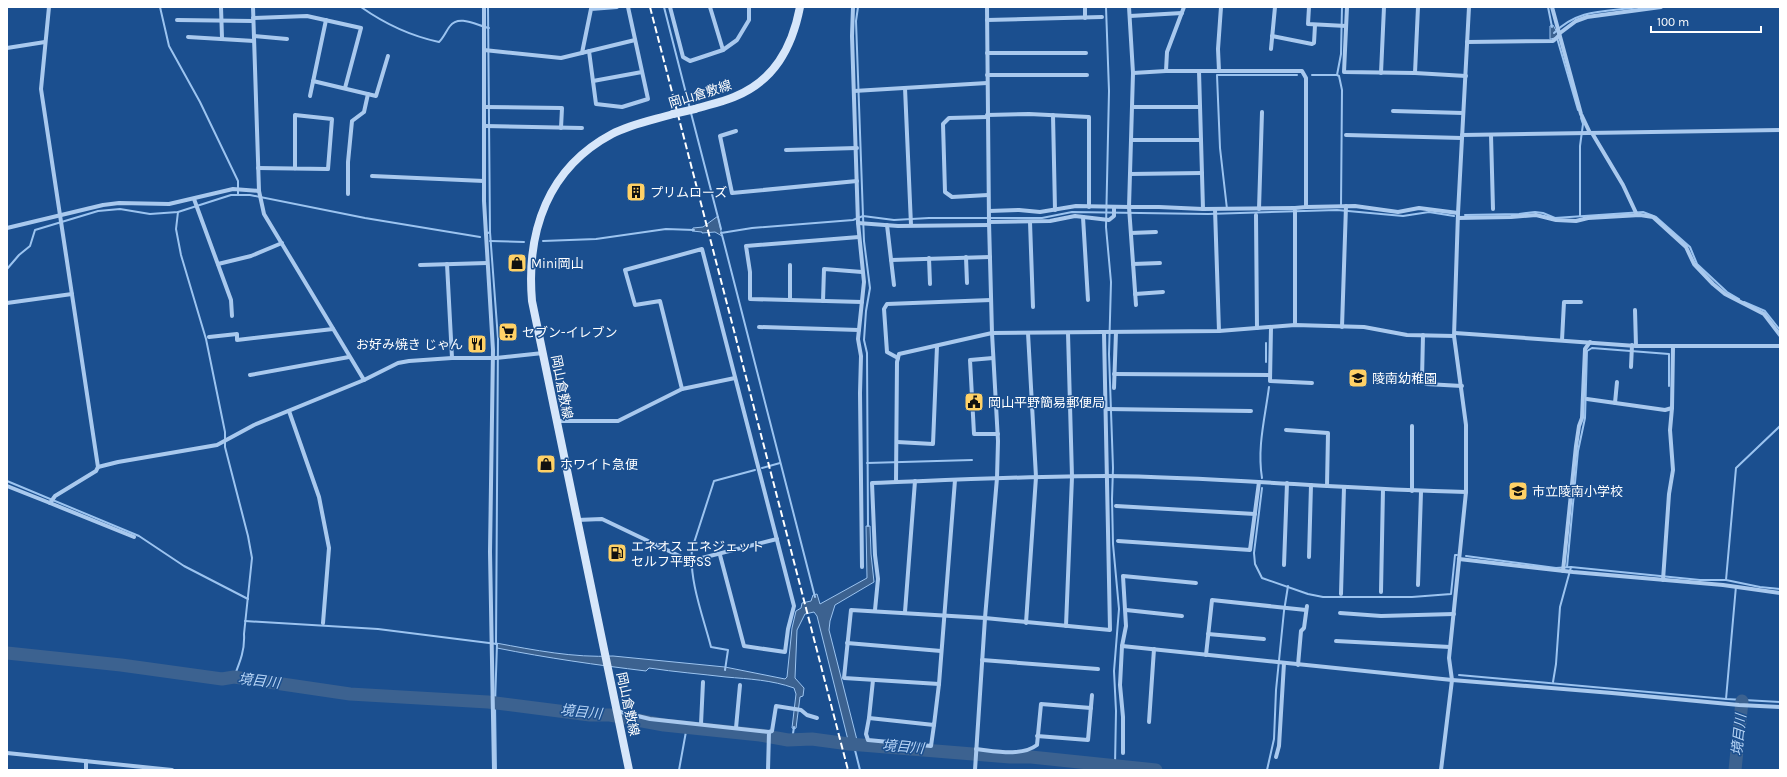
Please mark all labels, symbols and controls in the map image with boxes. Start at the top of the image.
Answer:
scale bar [1651,8,1761,34]
text: 100 m [1657,15,1689,29]
street label: 岡山倉敷線 [667,77,733,111]
building icon: プリムローズ [625,181,647,203]
place label: プリムローズ [650,185,727,200]
shop icon: Mini岡山 [506,252,528,274]
place label: Mini岡山 [531,256,584,271]
supermarket icon: セブン-イレブン [497,321,519,343]
place label: セブン-イレブン [522,325,618,340]
restaurant icon: お好み焼き じゃん [466,333,488,355]
place label: お好み焼き じゃん [356,337,463,352]
street label: 岡山倉敷線 [548,354,576,420]
school or university icon: 陵南幼稚園 [1347,367,1369,389]
place label: 陵南幼稚園 [1372,371,1437,386]
public building icon: 岡山平野簡易郵便局 [963,391,985,413]
place label: 岡山平野簡易郵便局 [988,395,1105,410]
shop icon: ホワイト急便 [535,453,557,475]
place label: ホワイト急便 [560,457,638,472]
school or university icon: 市立陵南小学校 [1507,480,1529,502]
place label: 市立陵南小学校 [1532,484,1623,499]
place label: エネオス エネジェット セルフ平野SS [631,539,764,569]
fuel station icon: エネオス エネジェット セルフ平野SS [606,542,628,564]
water label: 境目川 [237,670,283,692]
street label: 岡山倉敷線 [614,671,642,737]
water label: 境目川 [559,701,605,723]
water label: 境目川 [1728,711,1750,757]
water label: 境目川 [881,737,927,757]

